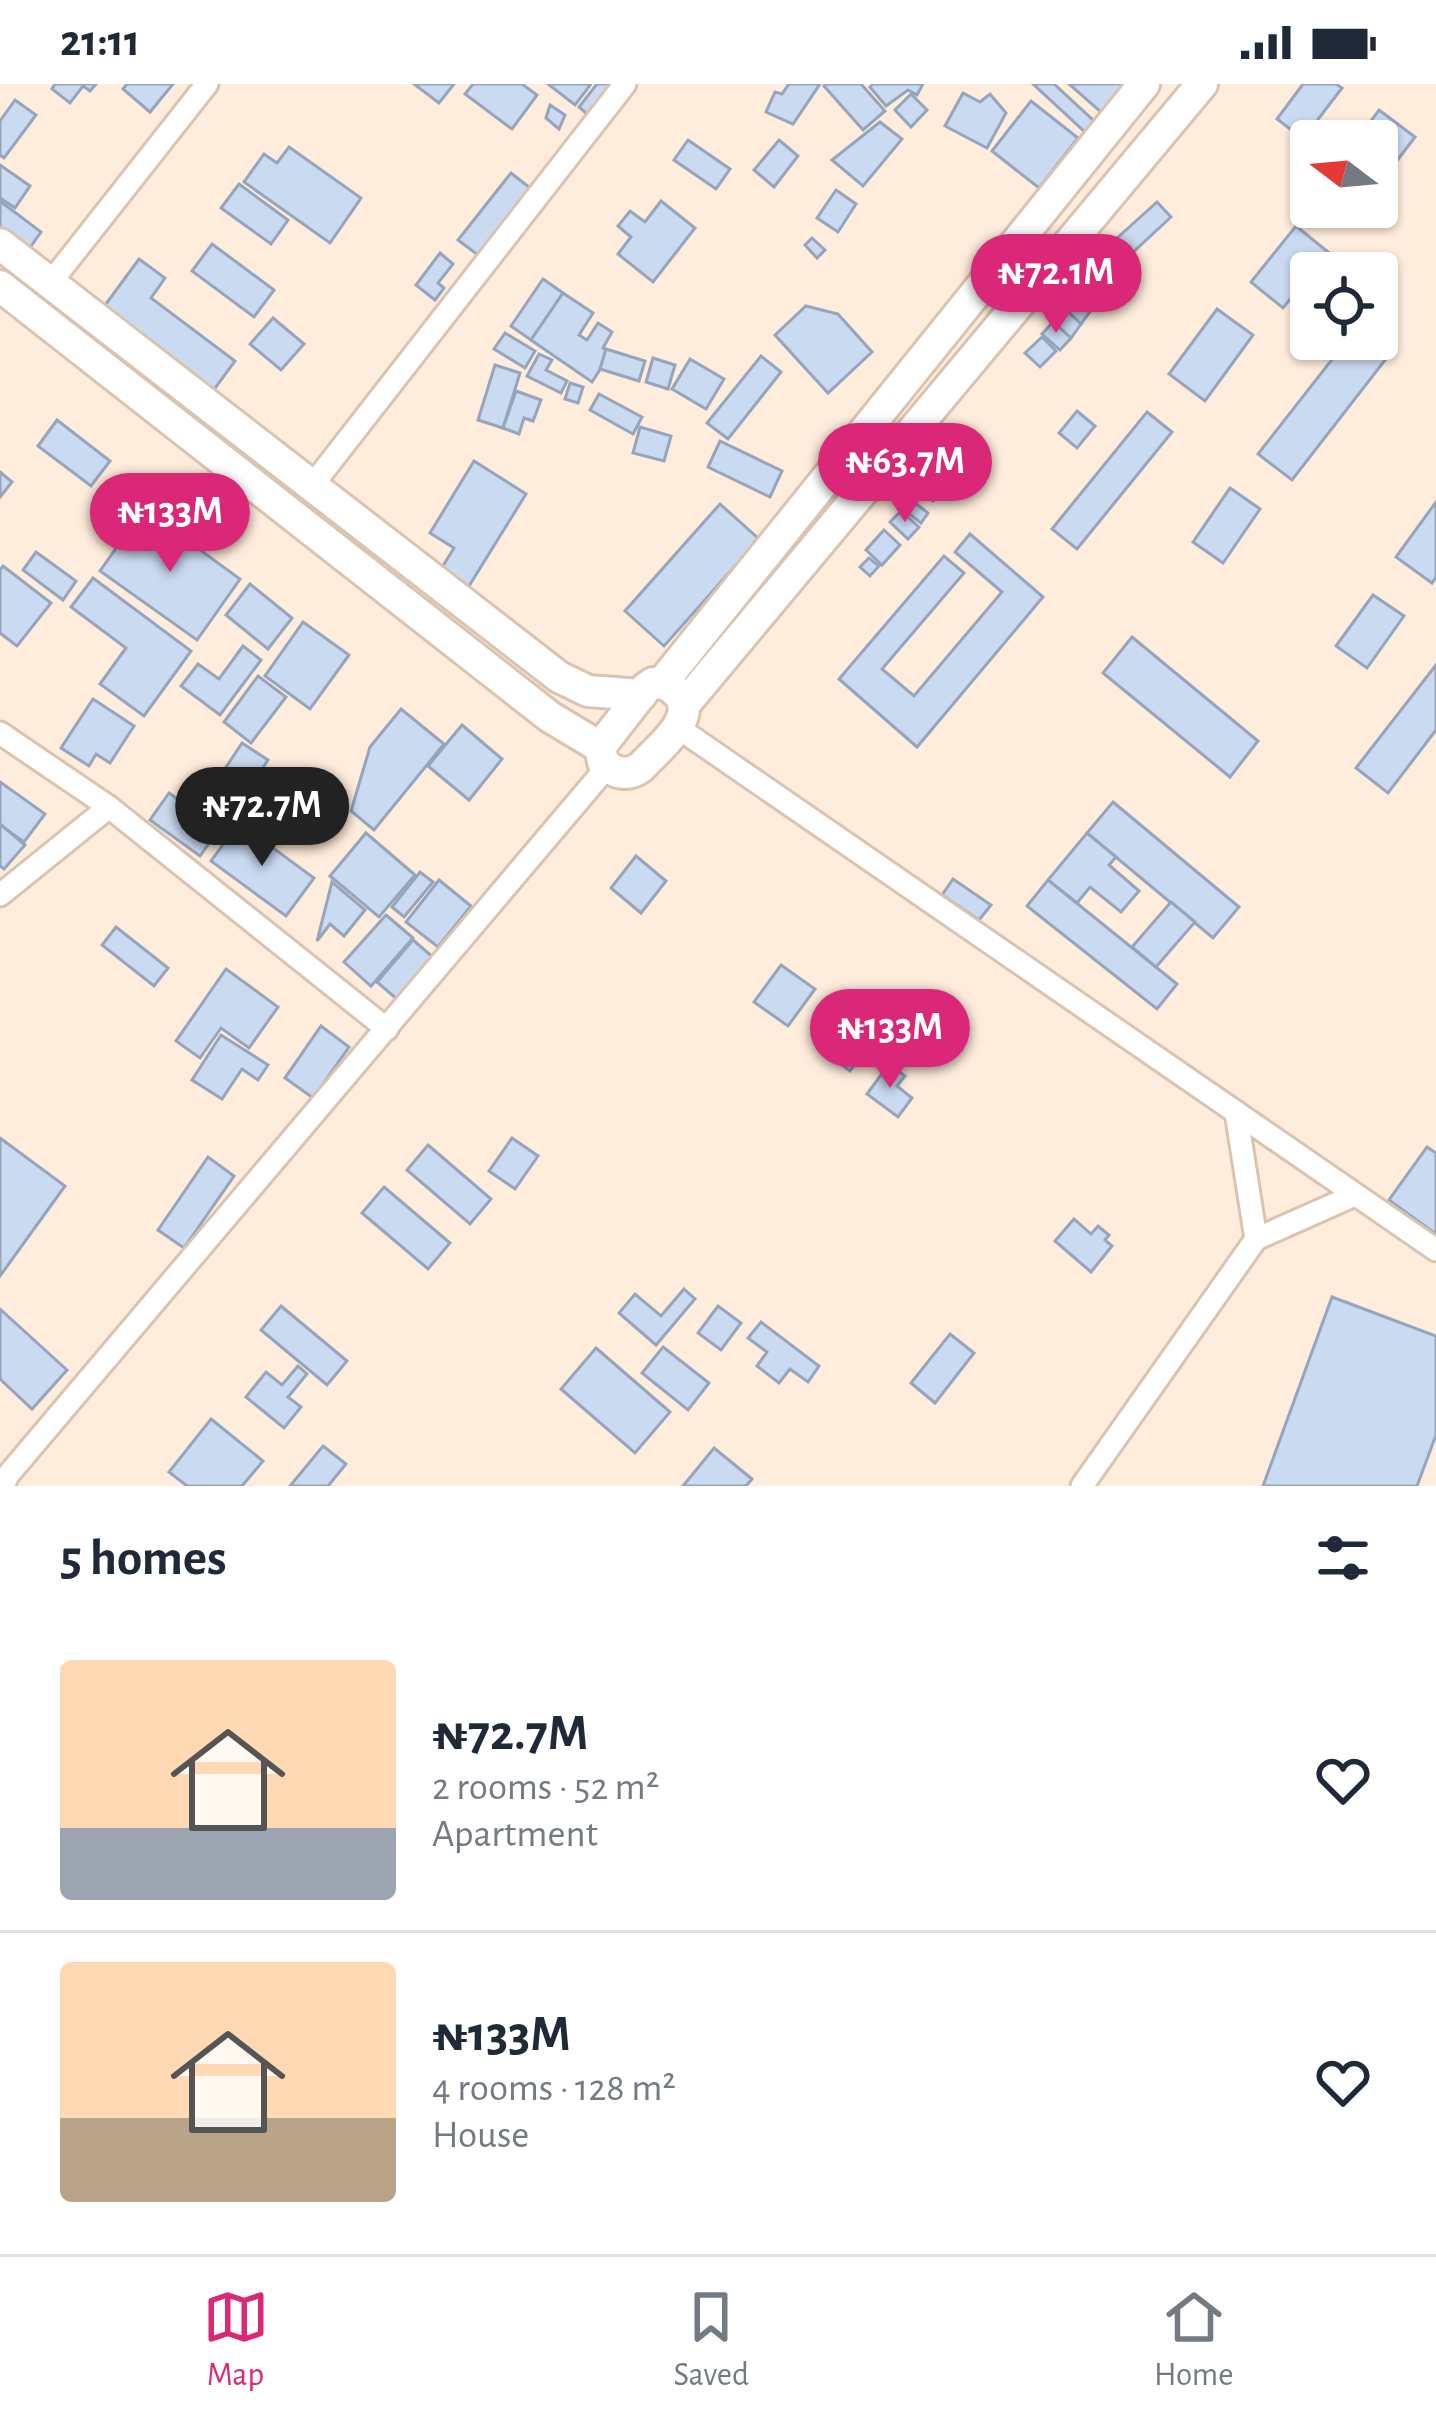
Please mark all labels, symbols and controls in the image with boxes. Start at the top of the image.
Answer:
text: 21:11 [60,19,140,64]
north arrow [1290,120,1398,228]
map controls [1290,120,1398,360]
pin: ₦72.1M [958,234,1154,336]
button: locate [1290,252,1398,360]
text: ₦72.1M [998,253,1114,292]
pin: ₦63.7M [807,423,1003,525]
text: ₦63.7M [845,442,965,481]
pin: ₦133M [86,473,254,575]
text: ₦133M [117,492,223,531]
pin: ₦72.7M [164,767,360,869]
text: ₦72.7M [202,786,322,825]
pin: ₦133M [806,989,974,1091]
text: ₦133M [837,1008,943,1047]
icon: filters [1310,1525,1376,1591]
text: 5 homes [60,1533,227,1584]
icon: home [156,1708,300,1852]
text: ₦72.7M [432,1708,588,1759]
icon: heart [1310,1747,1376,1813]
text: 2 rooms · 52 m² [432,1768,659,1807]
text: Apartment [432,1815,598,1854]
text: ₦133M [432,2009,571,2060]
icon: home [156,2010,300,2154]
icon: heart [1310,2049,1376,2115]
text: 4 rooms · 128 m² [432,2069,676,2108]
text: House [432,2116,529,2155]
tab: Map [203,2284,269,2396]
tab: Saved [674,2284,749,2396]
tab: Home [1154,2284,1233,2396]

